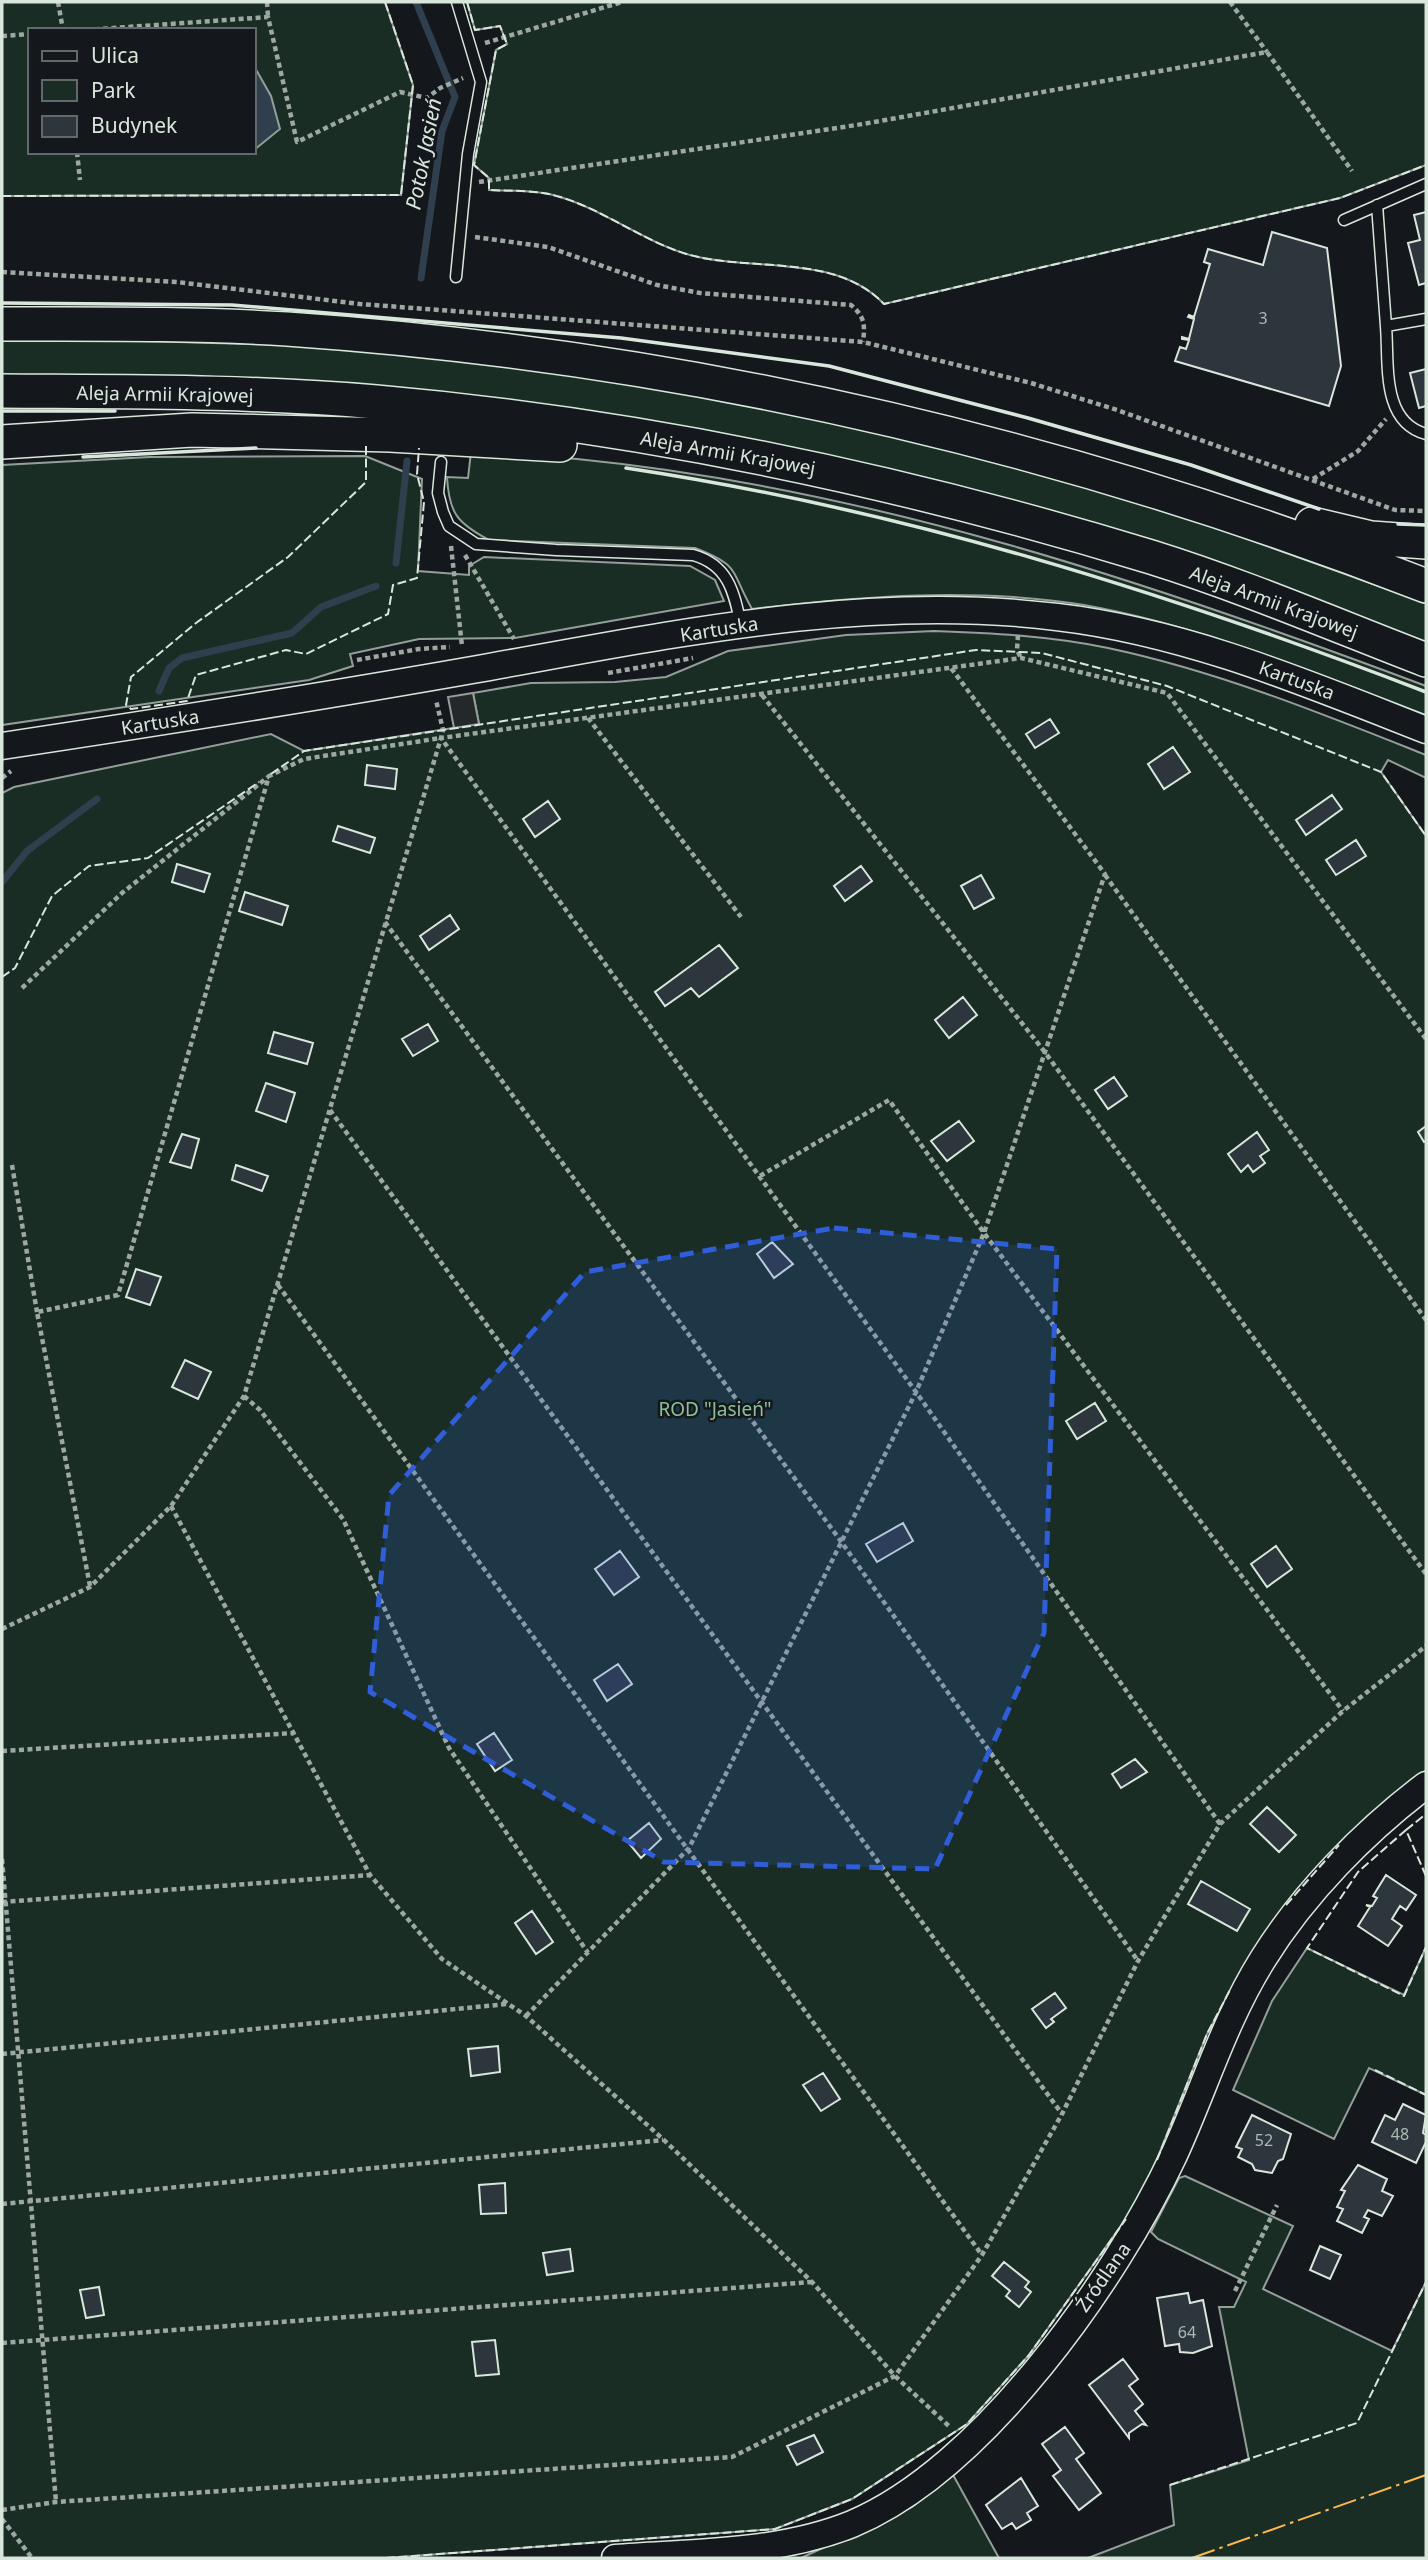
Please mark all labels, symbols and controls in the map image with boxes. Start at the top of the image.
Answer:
legend [28,28,256,154]
text: Ulica [91,41,139,69]
text: Park [91,76,136,104]
water label: Potok Jasień [398,96,448,212]
text: Budynek [91,111,178,139]
house number: 3 [1258,307,1268,329]
street label: Aleja Armii Krajowej [76,379,254,409]
street label: Aleja Armii Krajowej [638,425,818,481]
street label: Aleja Armii Krajowej [1186,559,1362,645]
street label: Kartuska [678,610,760,648]
street label: Kartuska [1256,654,1338,706]
street label: Kartuska [119,703,201,741]
park label: ROD "Jasień" [658,1396,772,1422]
house number: 48 [1391,2123,1409,2145]
house number: 52 [1255,2129,1273,2151]
street label: Źródlana [1070,2237,1136,2317]
house number: 64 [1178,2321,1196,2343]

